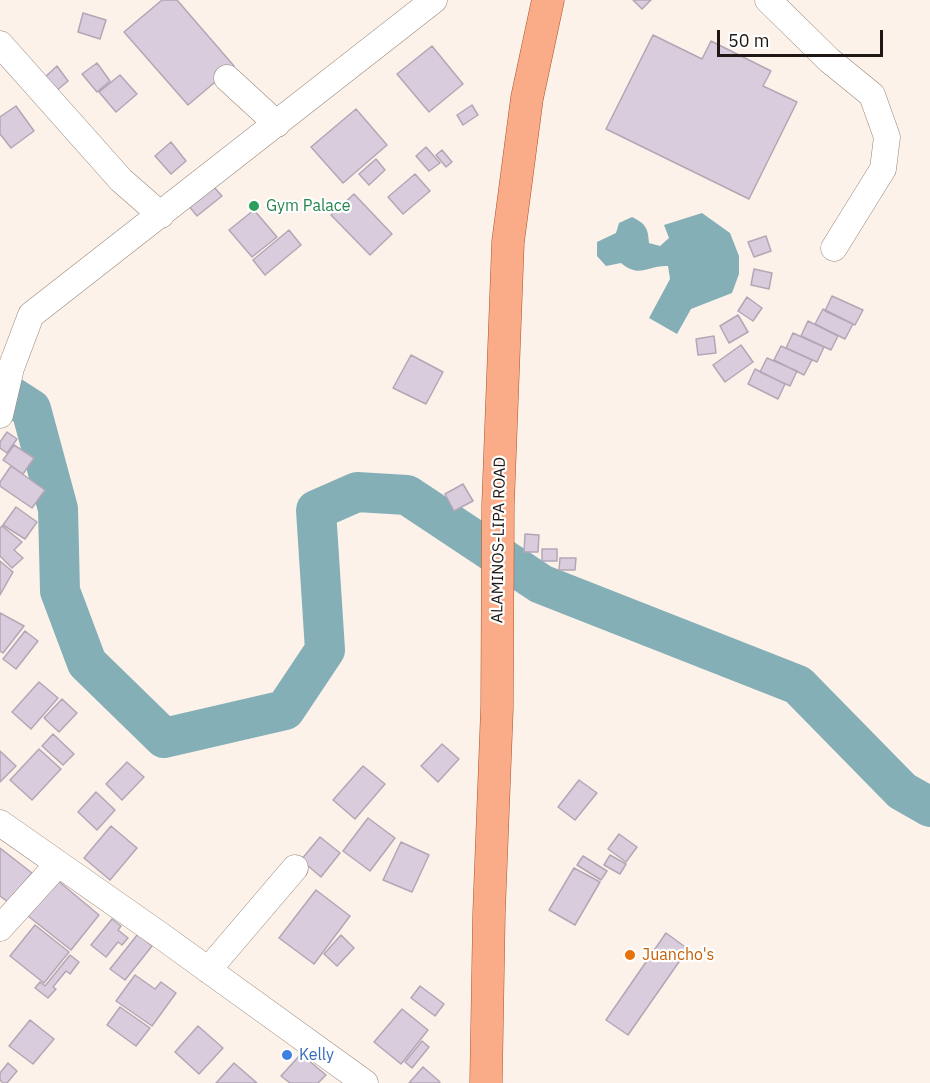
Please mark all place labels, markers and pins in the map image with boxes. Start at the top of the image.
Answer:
place label: Gym Palace [266,196,351,216]
marker: Gym Palace [247,199,261,213]
place label: Juancho's [642,945,714,965]
marker: Juancho's [623,948,637,962]
place label: Kelly [299,1045,334,1065]
marker: Kelly [280,1048,294,1062]

